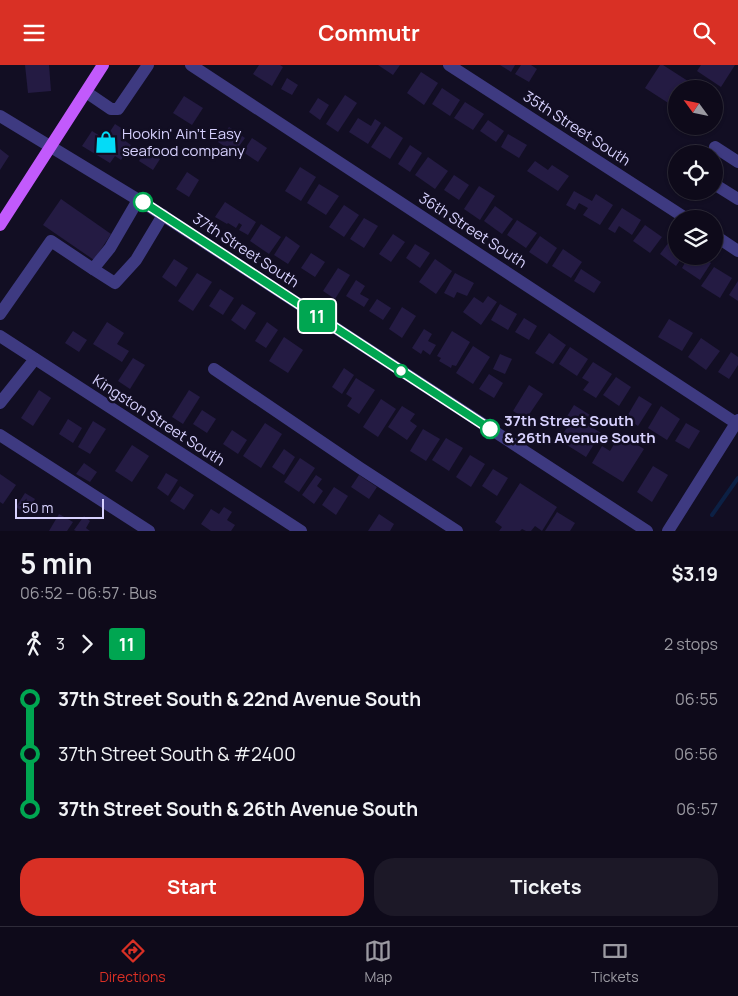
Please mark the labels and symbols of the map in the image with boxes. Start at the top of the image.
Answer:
north arrow [668,80,722,135]
street label: 35th Street South [519,85,635,171]
place label: Hookin' Ain't Easy seafood company [122,123,245,161]
shop icon: Hookin' Ain't Easy seafood company [93,129,119,155]
street label: 36th Street South [415,187,531,273]
unlabelled marker [133,192,153,212]
street label: 37th Street South [189,208,303,292]
line badge: 11 [294,300,340,332]
unlabelled marker [394,364,408,378]
street label: Kingston Street South [89,369,229,471]
place label: 37th Street South & 26th Avenue South [504,410,656,448]
marker: 37th Street South & 26th Avenue South [480,419,500,439]
scale bar [15,496,104,519]

